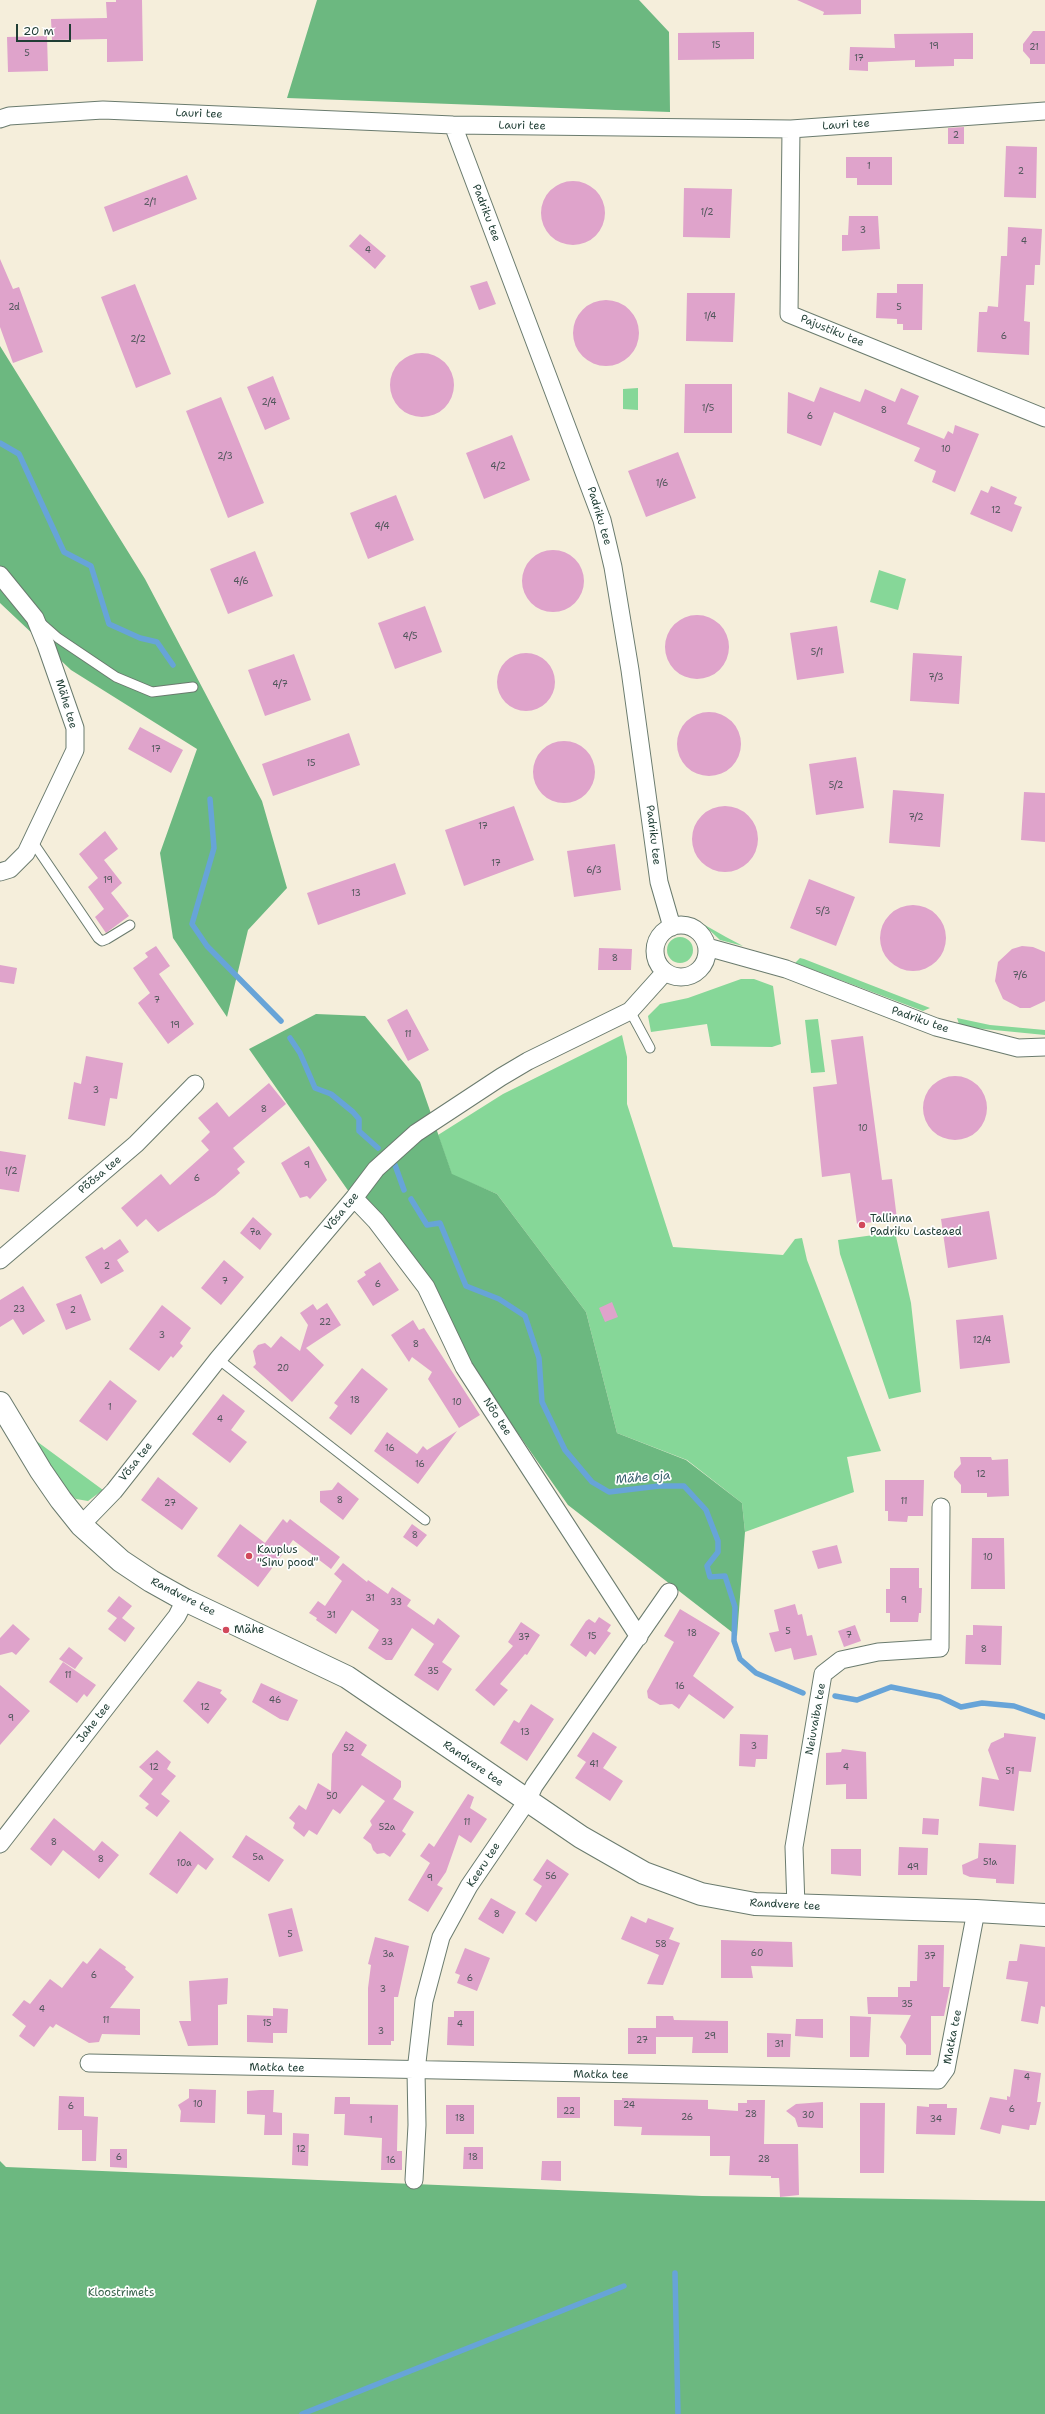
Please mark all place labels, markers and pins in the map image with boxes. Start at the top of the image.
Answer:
place label: Tallinna Padriku Lasteaed [870,1212,962,1238]
marker: Tallinna Padriku Lasteaed [857,1220,867,1230]
place label: Kauplus "Sinu pood" [257,1543,319,1569]
marker: Kauplus "Sinu pood" [244,1551,254,1561]
place label: Mähe [234,1623,264,1637]
marker: Mähe [221,1625,231,1635]

